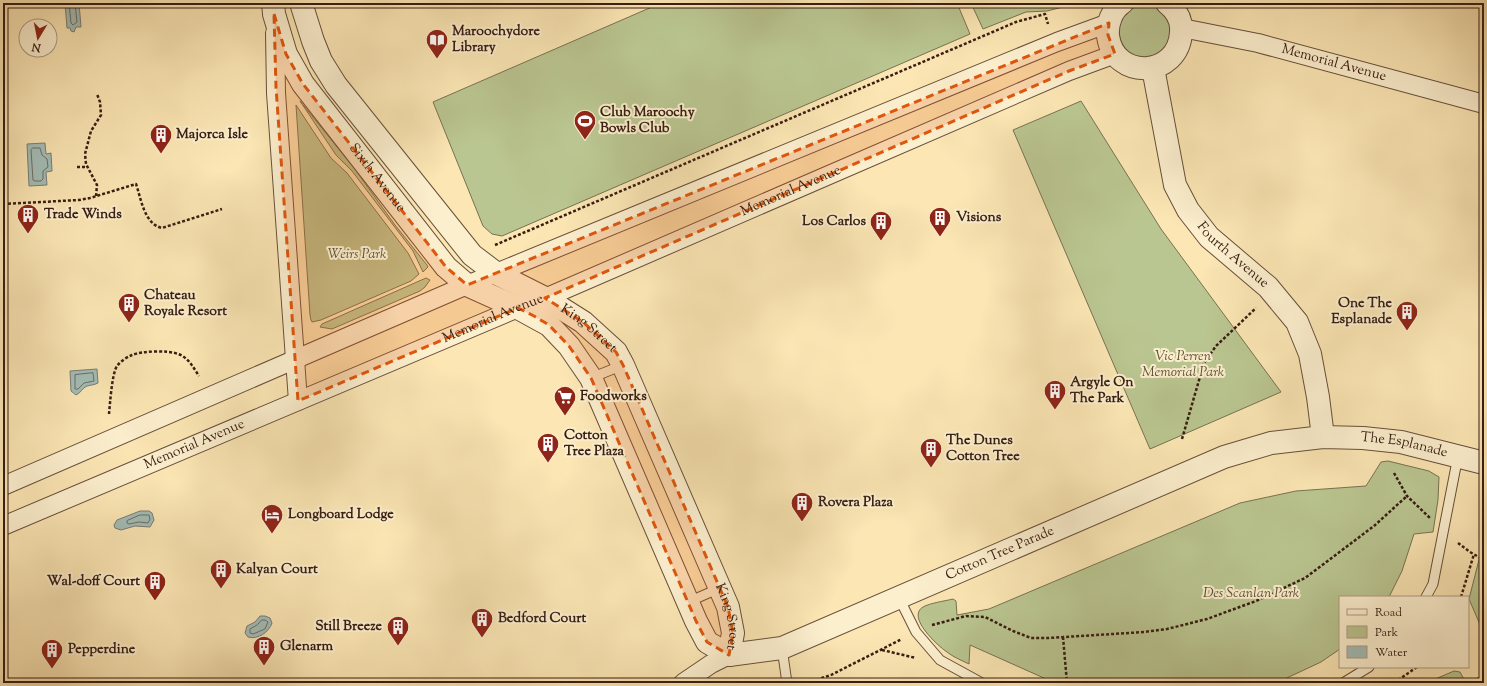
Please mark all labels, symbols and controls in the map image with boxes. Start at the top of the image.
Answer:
north arrow [18,18,58,58]
place label: Maroochydore Library [452,22,540,58]
library icon: Maroochydore Library [424,27,450,60]
text: N [31,38,43,56]
street label: Memorial Avenue [1279,40,1388,87]
place label: Club Maroochy Bowls Club [600,103,695,139]
sports icon: Club Maroochy Bowls Club [572,108,598,141]
building icon: Majorca Isle [148,122,174,155]
place label: Majorca Isle [176,125,249,145]
street label: Sixth Avenue [343,140,410,217]
street label: Memorial Avenue [737,161,844,222]
building icon: Trade Winds [15,202,41,235]
place label: Trade Winds [44,205,122,225]
building icon: Visions [927,205,953,238]
place label: Visions [956,208,1002,228]
building icon: Los Carlos [868,209,894,242]
place label: Los Carlos [802,212,866,232]
street label: Fourth Avenue [1191,218,1273,293]
park label: Weirs Park [328,245,387,265]
place label: Chateau Royale Resort [144,286,227,322]
street label: Memorial Avenue [439,289,546,349]
building icon: Chateau Royale Resort [116,291,142,324]
place label: One The Esplanade [1331,294,1392,330]
building icon: One The Esplanade [1394,299,1420,332]
street label: King Street [556,300,622,358]
park label: Vic Perren Memorial Park [1142,347,1225,383]
place label: Argyle On The Park [1070,373,1134,409]
building icon: Argyle On The Park [1042,378,1068,411]
supermarket icon: Foodworks [552,384,578,417]
place label: Foodworks [580,387,647,407]
street label: Memorial Avenue [141,415,248,475]
place label: Cotton Tree Plaza [564,426,624,462]
street label: The Esplanade [1359,428,1450,463]
building icon: Cotton Tree Plaza [535,431,561,464]
place label: The Dunes Cotton Tree [946,431,1020,467]
building icon: The Dunes Cotton Tree [918,436,944,469]
building icon: Rovera Plaza [789,490,815,523]
place label: Rovera Plaza [818,493,894,513]
hotel icon: Longboard Lodge [259,502,285,535]
place label: Longboard Lodge [288,505,394,525]
street label: Cotton Tree Parade [942,521,1058,586]
building icon: Kalyan Court [208,557,234,590]
place label: Kalyan Court [236,560,318,580]
building icon: Wal-doff Court [142,569,168,602]
place label: Wal-doff Court [47,572,140,592]
street label: King Street [709,580,743,652]
park label: Des Scanlan Park [1203,584,1300,604]
legend [1339,596,1469,668]
text: Road [1375,604,1402,622]
building icon: Bedford Court [469,606,495,639]
place label: Bedford Court [498,609,586,629]
building icon: Still Breeze [385,614,411,647]
place label: Still Breeze [315,617,382,637]
text: Park [1375,624,1398,642]
building icon: Glenarm [251,634,277,667]
building icon: Pepperdine [39,637,65,670]
place label: Glenarm [280,637,334,657]
place label: Pepperdine [68,640,136,660]
text: Water [1375,644,1408,662]

